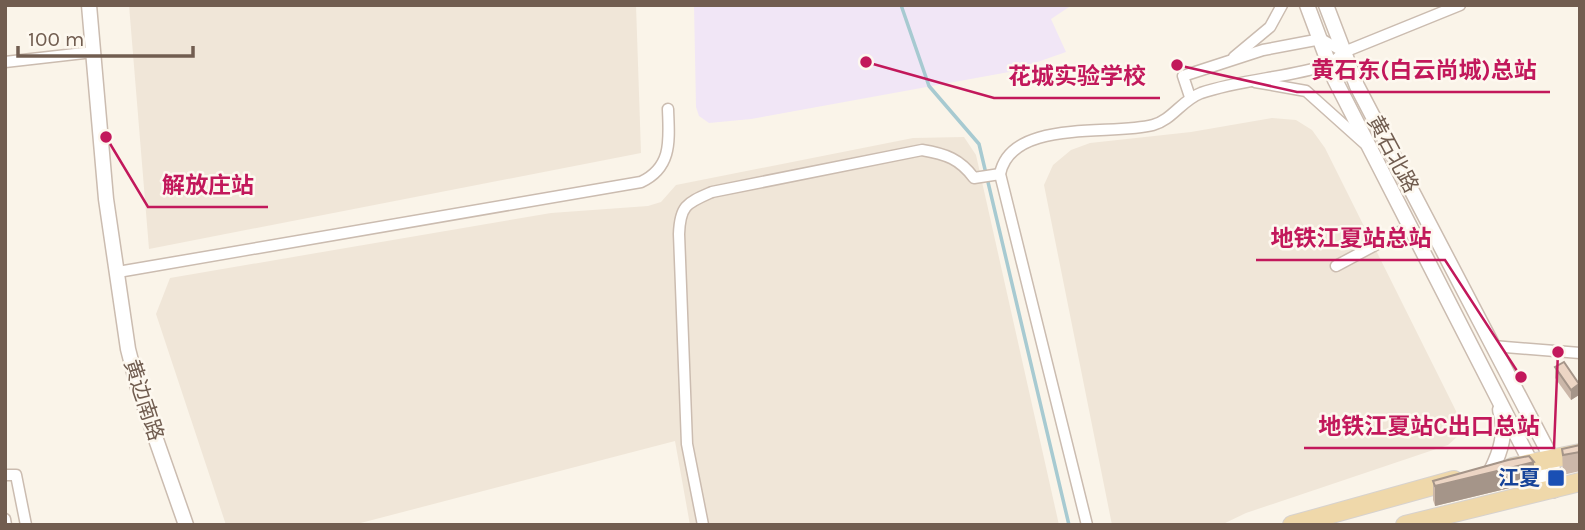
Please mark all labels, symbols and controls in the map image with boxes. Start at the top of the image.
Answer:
scale bar [18,14,192,58]
text: 100 m [28,27,85,51]
callout: 黄石东(白云尚城)总站 [1297,48,1550,92]
callout: 花城实验学校 [994,54,1160,98]
text: 黄石东(白云尚城)总站 [1311,57,1537,84]
text: 花城实验学校 [1008,63,1146,90]
street label: 黄石北路 [1363,111,1423,197]
callout: 解放庄站 [148,163,268,207]
text: 解放庄站 [162,172,254,199]
callout: 地铁江夏站总站 [1256,216,1445,260]
text: 地铁江夏站总站 [1271,225,1432,252]
street label: 黄边南路 [120,356,168,444]
callout: 地铁江夏站C出口总站 [1304,404,1554,448]
text: 地铁江夏站C出口总站 [1318,413,1540,440]
place label: 江夏 [1498,466,1540,490]
marker: 江夏 [1546,468,1566,488]

